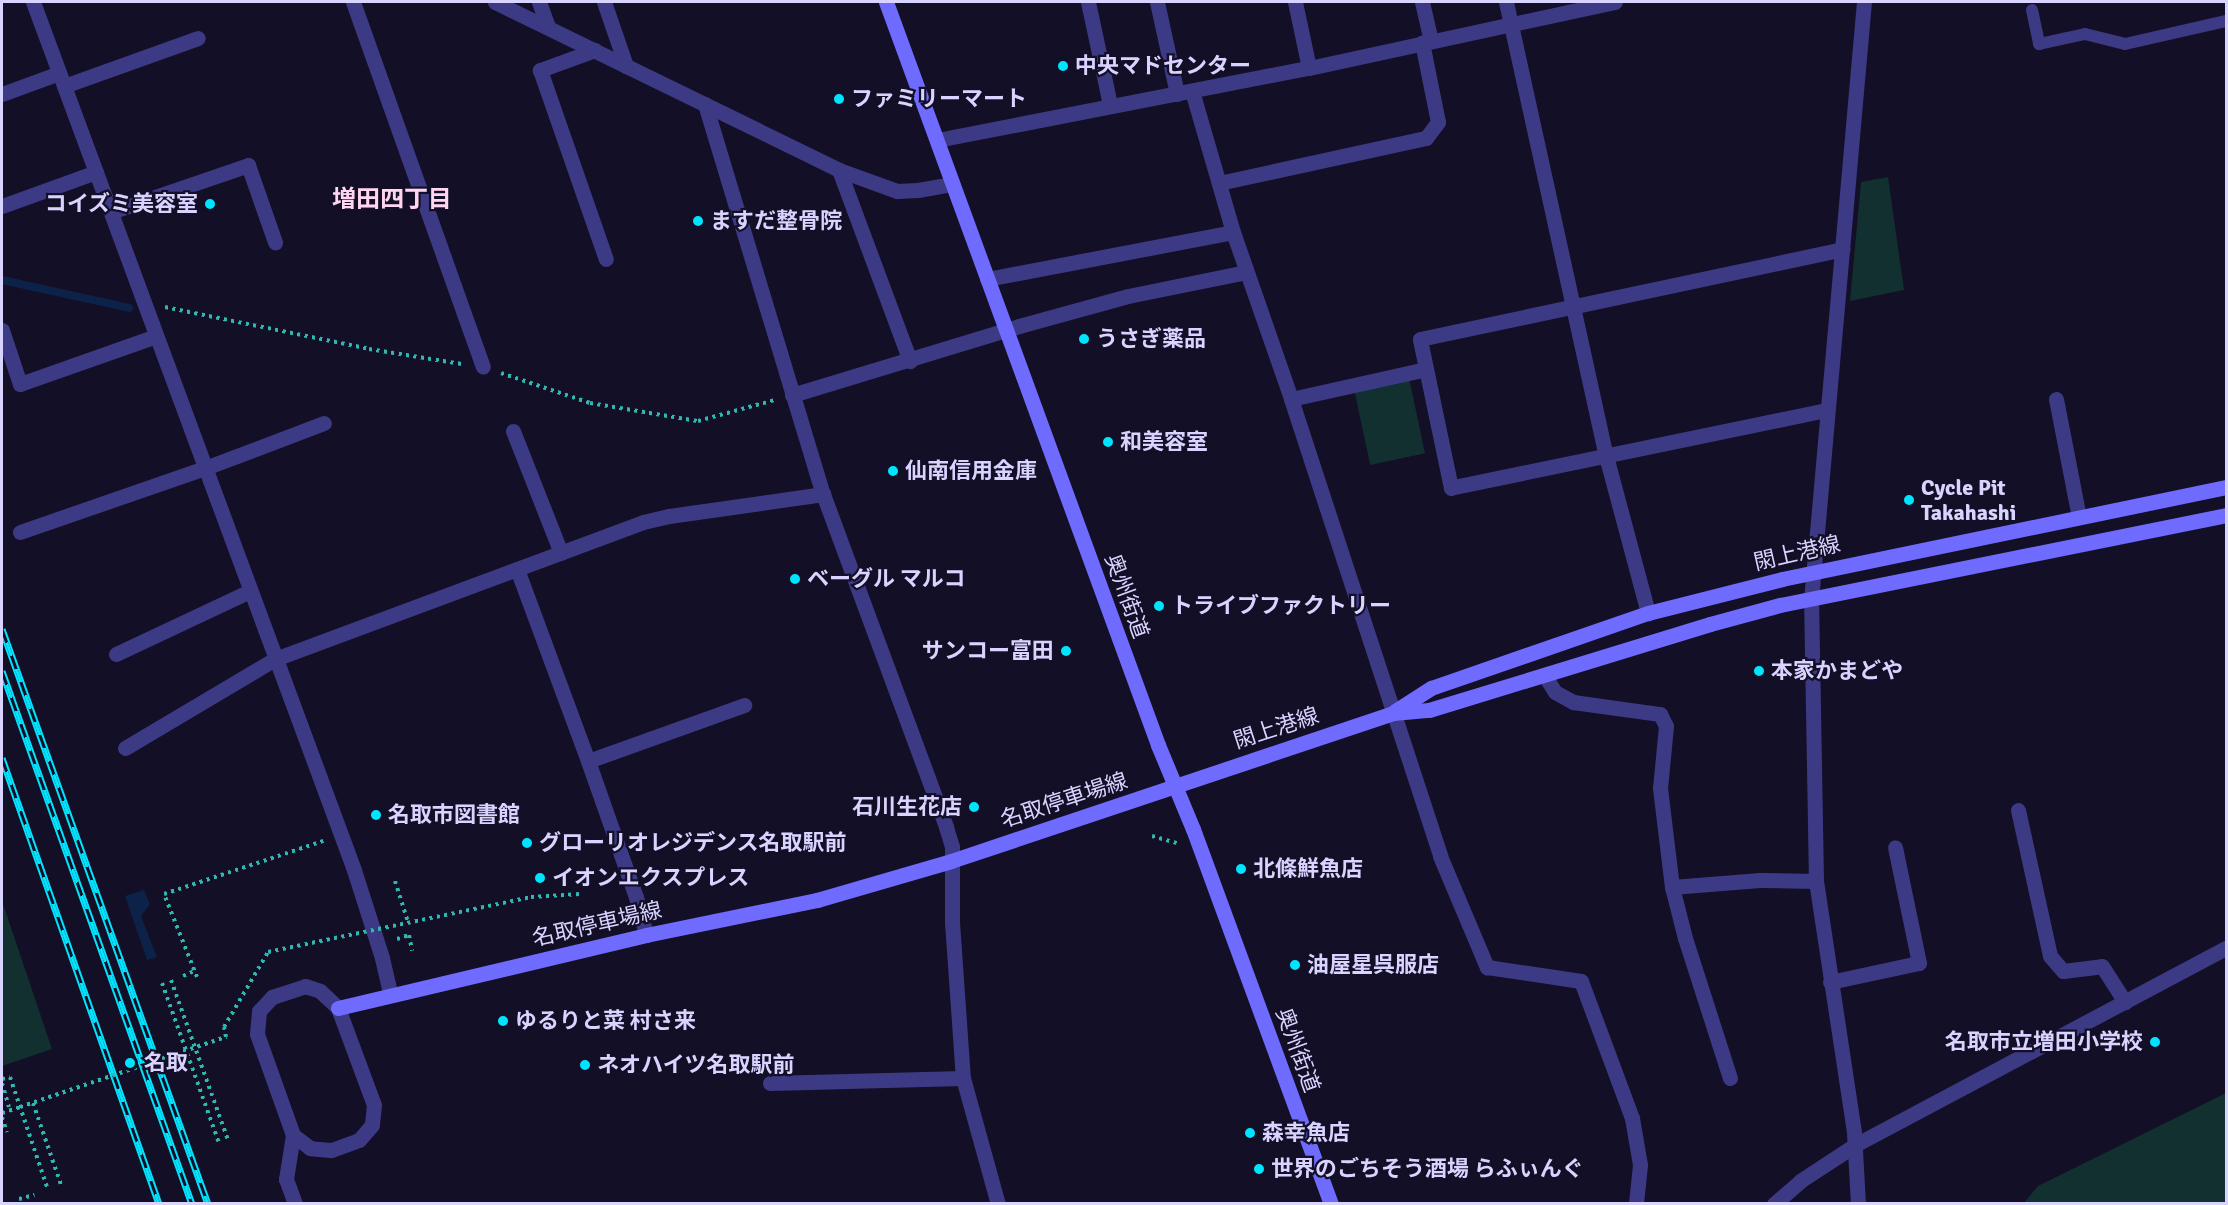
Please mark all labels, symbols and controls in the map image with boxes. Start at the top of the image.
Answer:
place label: 中央マドセンター [1075,53,1251,79]
marker: 中央マドセンター [1056,59,1070,73]
place label: ファミリーマート [851,86,1027,112]
marker: ファミリーマート [832,92,846,106]
district label: 増田四丁目 [332,186,452,214]
place label: コイズミ美容室 [44,191,198,217]
marker: コイズミ美容室 [203,197,217,211]
place label: ますだ整骨院 [710,208,842,234]
marker: ますだ整骨院 [691,214,705,228]
place label: うさぎ薬品 [1096,326,1206,352]
marker: うさぎ薬品 [1077,332,1091,346]
place label: 和美容室 [1120,429,1208,455]
marker: 和美容室 [1101,435,1115,449]
place label: 仙南信用金庫 [905,458,1037,484]
marker: 仙南信用金庫 [886,464,900,478]
place label: Cycle Pit Takahashi [1921,474,2016,526]
marker: Cycle Pit Takahashi [1902,493,1916,507]
street label: 閖上港線 [1751,530,1843,576]
street label: 奥州街道 [1100,550,1154,642]
place label: ベーグル マルコ [807,566,966,592]
marker: ベーグル マルコ [788,572,802,586]
place label: トライブファクトリー [1171,593,1391,619]
marker: トライブファクトリー [1152,599,1166,613]
place label: サンコー富田 [922,638,1054,664]
marker: サンコー富田 [1059,644,1073,658]
place label: 本家かまどや [1771,658,1903,684]
marker: 本家かまどや [1752,664,1766,678]
street label: 閖上港線 [1230,702,1322,754]
street label: 名取停車場線 [997,767,1131,833]
place label: 石川生花店 [852,794,962,820]
marker: 石川生花店 [967,800,981,814]
place label: 名取市図書館 [388,802,520,828]
marker: 名取市図書館 [369,808,383,822]
place label: グローリオレジデンス名取駅前 [539,830,847,856]
marker: グローリオレジデンス名取駅前 [520,836,534,850]
place label: 北條鮮魚店 [1253,856,1363,882]
marker: 北條鮮魚店 [1234,862,1248,876]
place label: イオンエクスプレス [552,865,750,891]
marker: イオンエクスプレス [533,871,547,885]
street label: 名取停車場線 [530,896,664,952]
place label: 油屋星呉服店 [1307,952,1439,978]
marker: 油屋星呉服店 [1288,958,1302,972]
street label: 奥州街道 [1271,1004,1325,1096]
place label: ゆるりと菜 村さ来 [515,1008,696,1034]
marker: ゆるりと菜 村さ来 [496,1014,510,1028]
place label: 名取市立増田小学校 [1945,1029,2143,1055]
marker: 名取市立増田小学校 [2148,1035,2162,1049]
place label: 名取 [144,1050,188,1076]
place label: ネオハイツ名取駅前 [597,1052,795,1078]
marker: 名取 [121,1054,139,1072]
marker: ネオハイツ名取駅前 [578,1058,592,1072]
place label: 森幸魚店 [1262,1120,1350,1146]
marker: 森幸魚店 [1243,1126,1257,1140]
place label: 世界のごちそう酒場 らふぃんぐ [1271,1156,1584,1182]
marker: 世界のごちそう酒場 らふぃんぐ [1252,1162,1266,1176]

